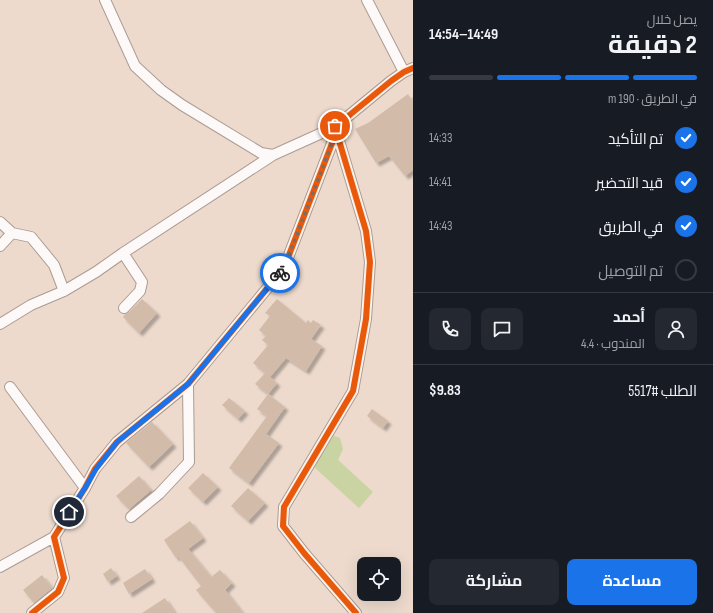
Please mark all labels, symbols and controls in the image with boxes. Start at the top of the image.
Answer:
text: يصل خلال [647,12,697,28]
text: 14:49–14:54 [429,25,498,44]
text: 2 دقيقة [608,30,697,61]
text: في الطريق · 190 m [608,91,697,107]
pin [318,109,352,143]
icon: bag [324,115,346,137]
icon: check [675,127,697,149]
text: 14:33 [429,130,452,146]
text: تم التأكيد [608,130,663,149]
icon: check [675,171,697,193]
text: 14:41 [429,174,451,190]
text: قيد التحضير [596,174,663,193]
icon: check [675,215,697,237]
text: 14:43 [429,218,452,234]
text: في الطريق [599,218,663,237]
courier [260,253,300,293]
icon: bike [269,262,291,284]
text: تم التوصيل [598,262,663,281]
button: phone [429,308,471,350]
button: chat [481,308,523,350]
text: أحمد [613,308,645,327]
button: person [655,308,697,350]
text: المندوب · 4.4 [581,336,645,352]
text: $9.83 [429,381,461,400]
text: الطلب #5517 [628,382,697,401]
pin [52,495,86,529]
icon: home [58,501,80,523]
map controls [357,557,401,601]
button: locate [357,557,401,601]
button: مشاركة [429,559,559,605]
button: مساعدة [567,559,697,605]

